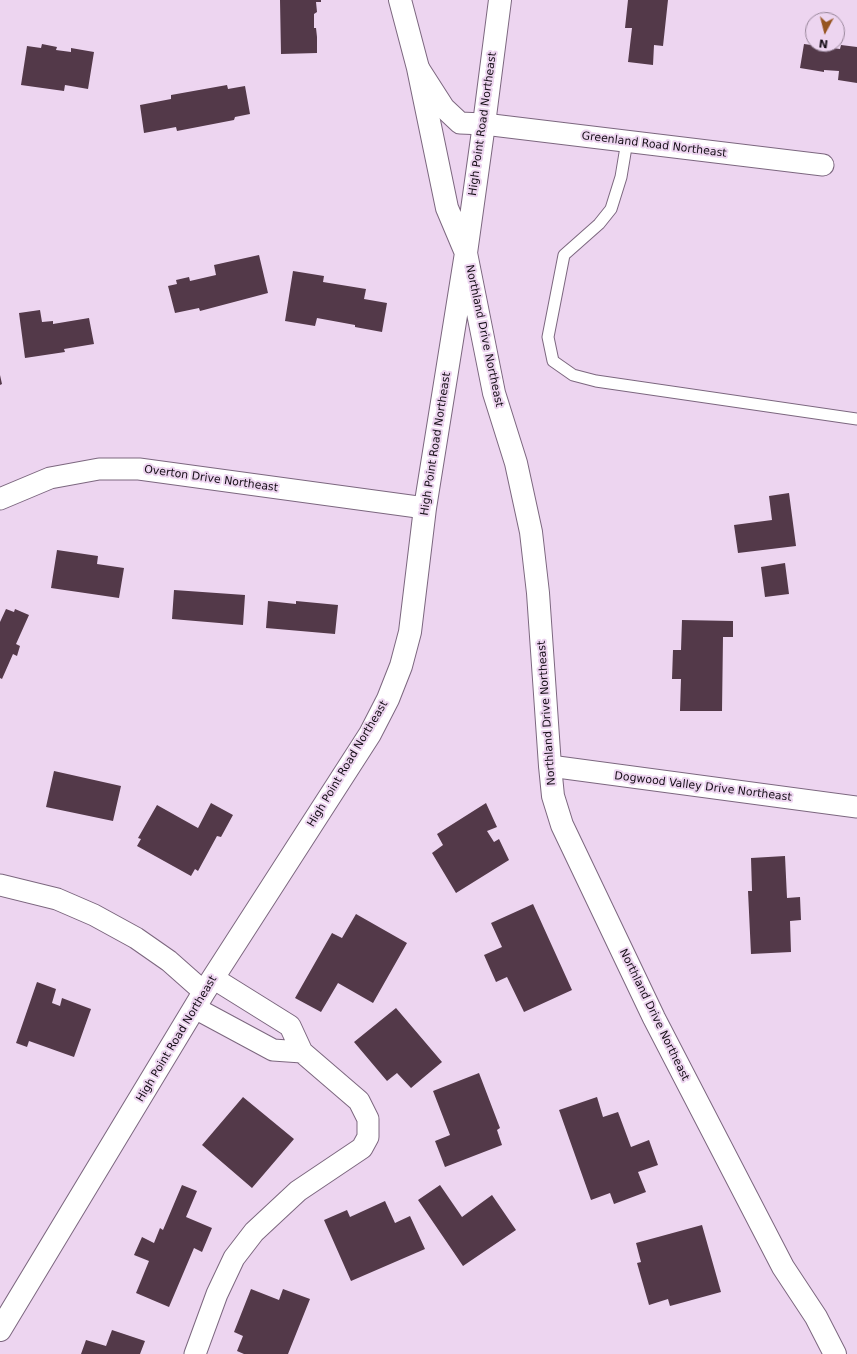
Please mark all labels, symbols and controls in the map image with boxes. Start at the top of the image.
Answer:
north arrow [805,12,845,52]
text: N [818,36,829,50]
street label: High Point Road Northeast [466,51,500,197]
street label: Greenland Road Northeast [581,130,727,160]
street label: Northland Drive Northeast [462,264,506,408]
street label: High Point Road Northeast [418,371,454,517]
street label: Overton Drive Northeast [143,463,279,495]
street label: Northland Drive Northeast [535,640,559,786]
street label: High Point Road Northeast [305,698,391,830]
street label: Dogwood Valley Drive Northeast [614,770,792,804]
street label: Northland Drive Northeast [616,947,692,1083]
street label: High Point Road Northeast [134,973,220,1105]

